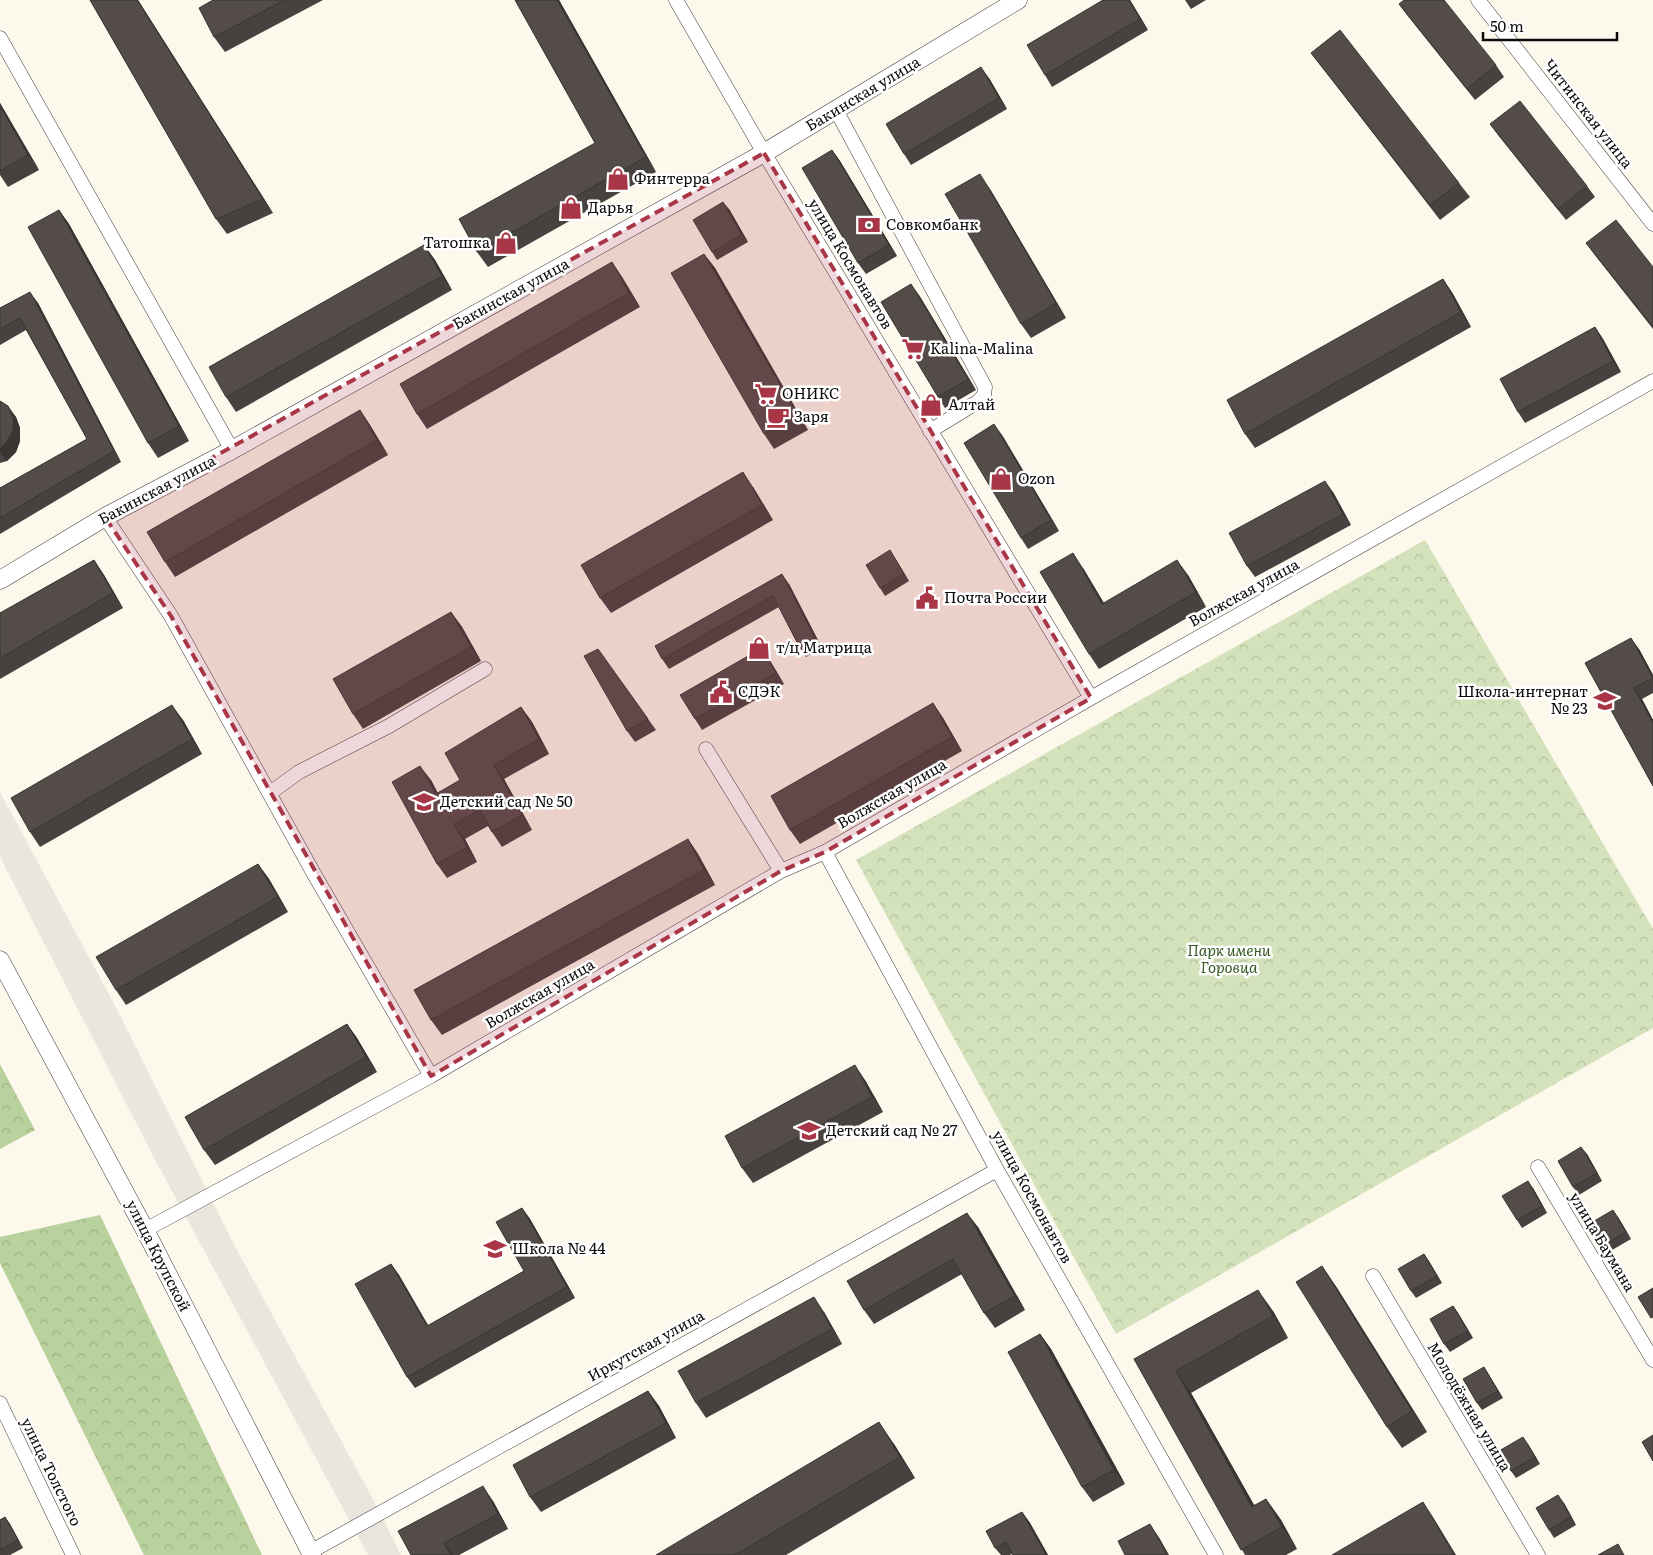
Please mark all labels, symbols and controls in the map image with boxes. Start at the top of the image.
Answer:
scale bar [1483,10,1617,42]
text: 50 m [1490,14,1524,37]
street label: Бакинская улица [801,49,925,136]
street label: Читинская улица [1539,53,1640,174]
shop icon: Финтерра [605,166,631,192]
place label: Финтерра [634,166,711,189]
street label: улица Космонавтов [803,194,899,333]
shop icon: Дарья [558,195,584,221]
place label: Дарья [588,195,633,218]
bank icon: Совкомбанк [856,212,882,238]
place label: Совкомбанк [886,212,978,235]
place label: Татошка [423,230,491,253]
shop icon: Татошка [493,230,519,256]
street label: Бакинская улица [448,251,574,334]
supermarket icon: Kalina-Malina [900,336,926,362]
place label: Kalina-Malina [930,336,1034,359]
supermarket icon: ОНИКС [753,381,779,407]
place label: ОНИКС [782,381,840,404]
shop icon: Алтай [918,392,944,418]
place label: Алтай [948,392,995,415]
cafe icon: Заря [765,404,791,430]
place label: Заря [794,404,829,427]
street label: Бакинская улица [93,448,220,529]
shop icon: Ozon [988,466,1014,492]
place label: Ozon [1018,466,1055,489]
street label: Волжская улица [1184,551,1304,632]
public building icon: Почта России [914,585,940,611]
place label: Почта России [944,585,1047,608]
shop icon: т/ц Матрица [746,635,772,661]
place label: т/ц Матрица [776,635,873,658]
public building icon: СДЭК [708,679,734,705]
place label: СДЭК [738,679,780,702]
place label: Школа-интернат № 23 [1457,679,1588,719]
school or university icon: Школа-интернат № 23 [1592,688,1618,714]
street label: Волжская улица [832,751,951,833]
school or university icon: Детский сад № 50 [411,789,437,815]
place label: Детский сад № 50 [440,789,573,812]
park label: Парк имени Горовца [1187,938,1271,978]
street label: Волжская улица [480,951,599,1033]
school or university icon: Детский сад № 27 [796,1118,822,1144]
place label: Детский сад № 27 [826,1118,958,1141]
street label: улица Космонавтов [987,1126,1079,1267]
street label: улица Баумана [1564,1187,1643,1296]
street label: улица Крупской [121,1195,197,1315]
school or university icon: Школа № 44 [482,1236,508,1262]
place label: Школа № 44 [512,1236,606,1259]
street label: Иркутская улица [583,1303,709,1386]
street label: Молодёжная улица [1422,1337,1519,1476]
street label: улица Толстого [16,1413,89,1530]

